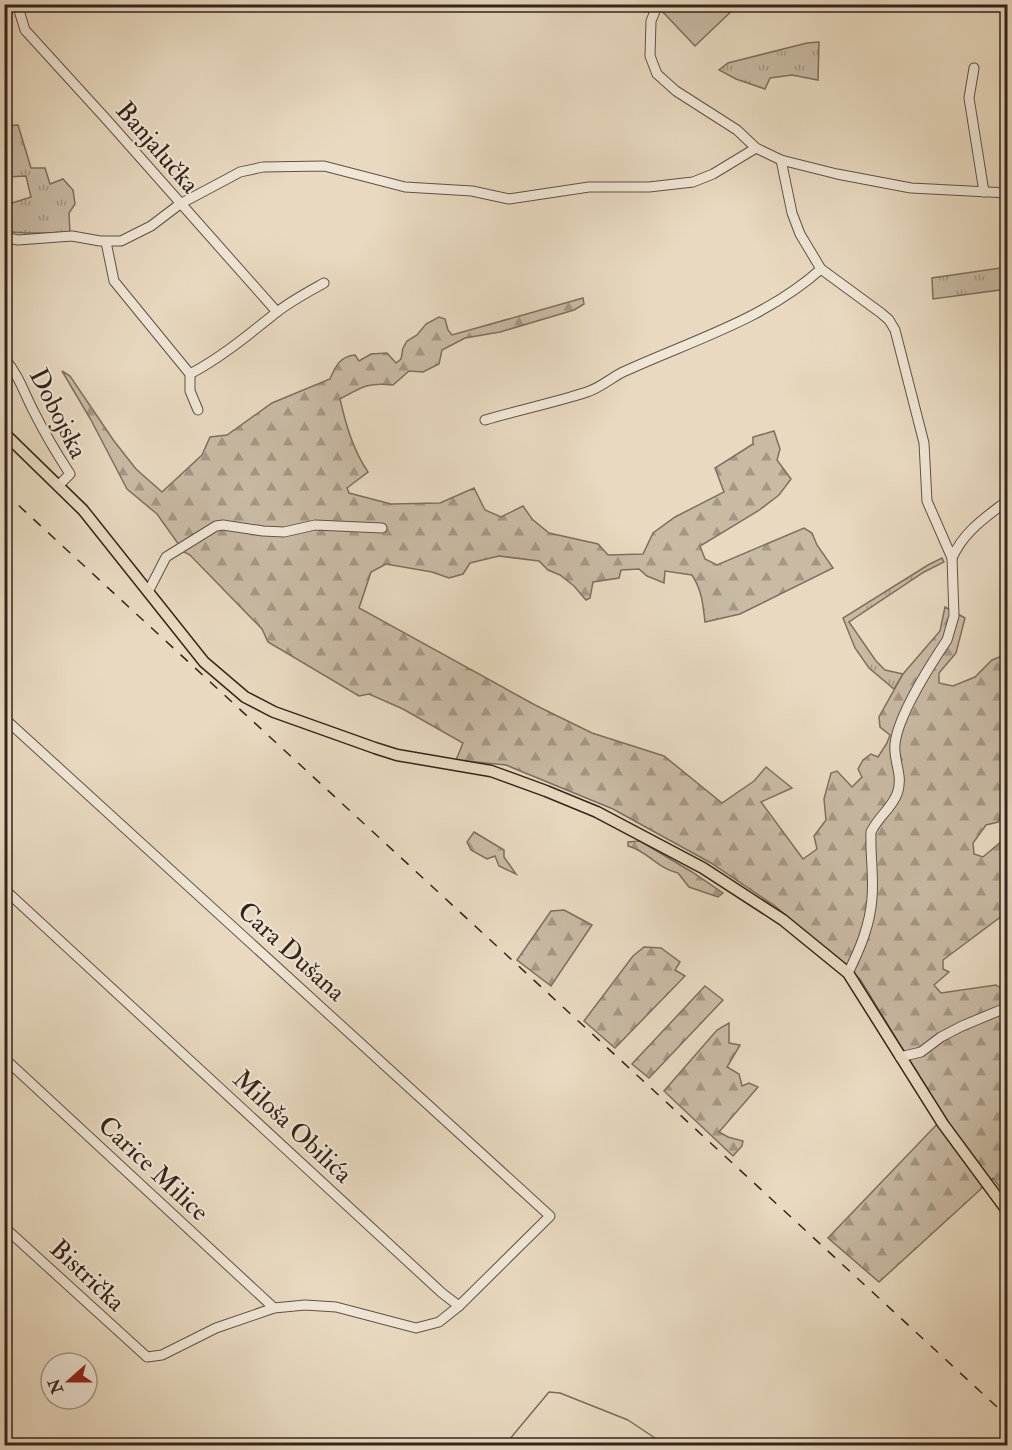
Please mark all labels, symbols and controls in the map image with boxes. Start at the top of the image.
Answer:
street label: Banjalučka [109,95,206,200]
street label: Dobojska [22,363,94,464]
street label: Cara Dušana [231,895,352,1009]
street label: Miloša Obilića [226,1063,359,1190]
street label: Carice Milice [91,1109,215,1228]
street label: Bistrička [43,1233,132,1319]
north arrow [39,1351,99,1411]
text: N [44,1375,68,1397]

